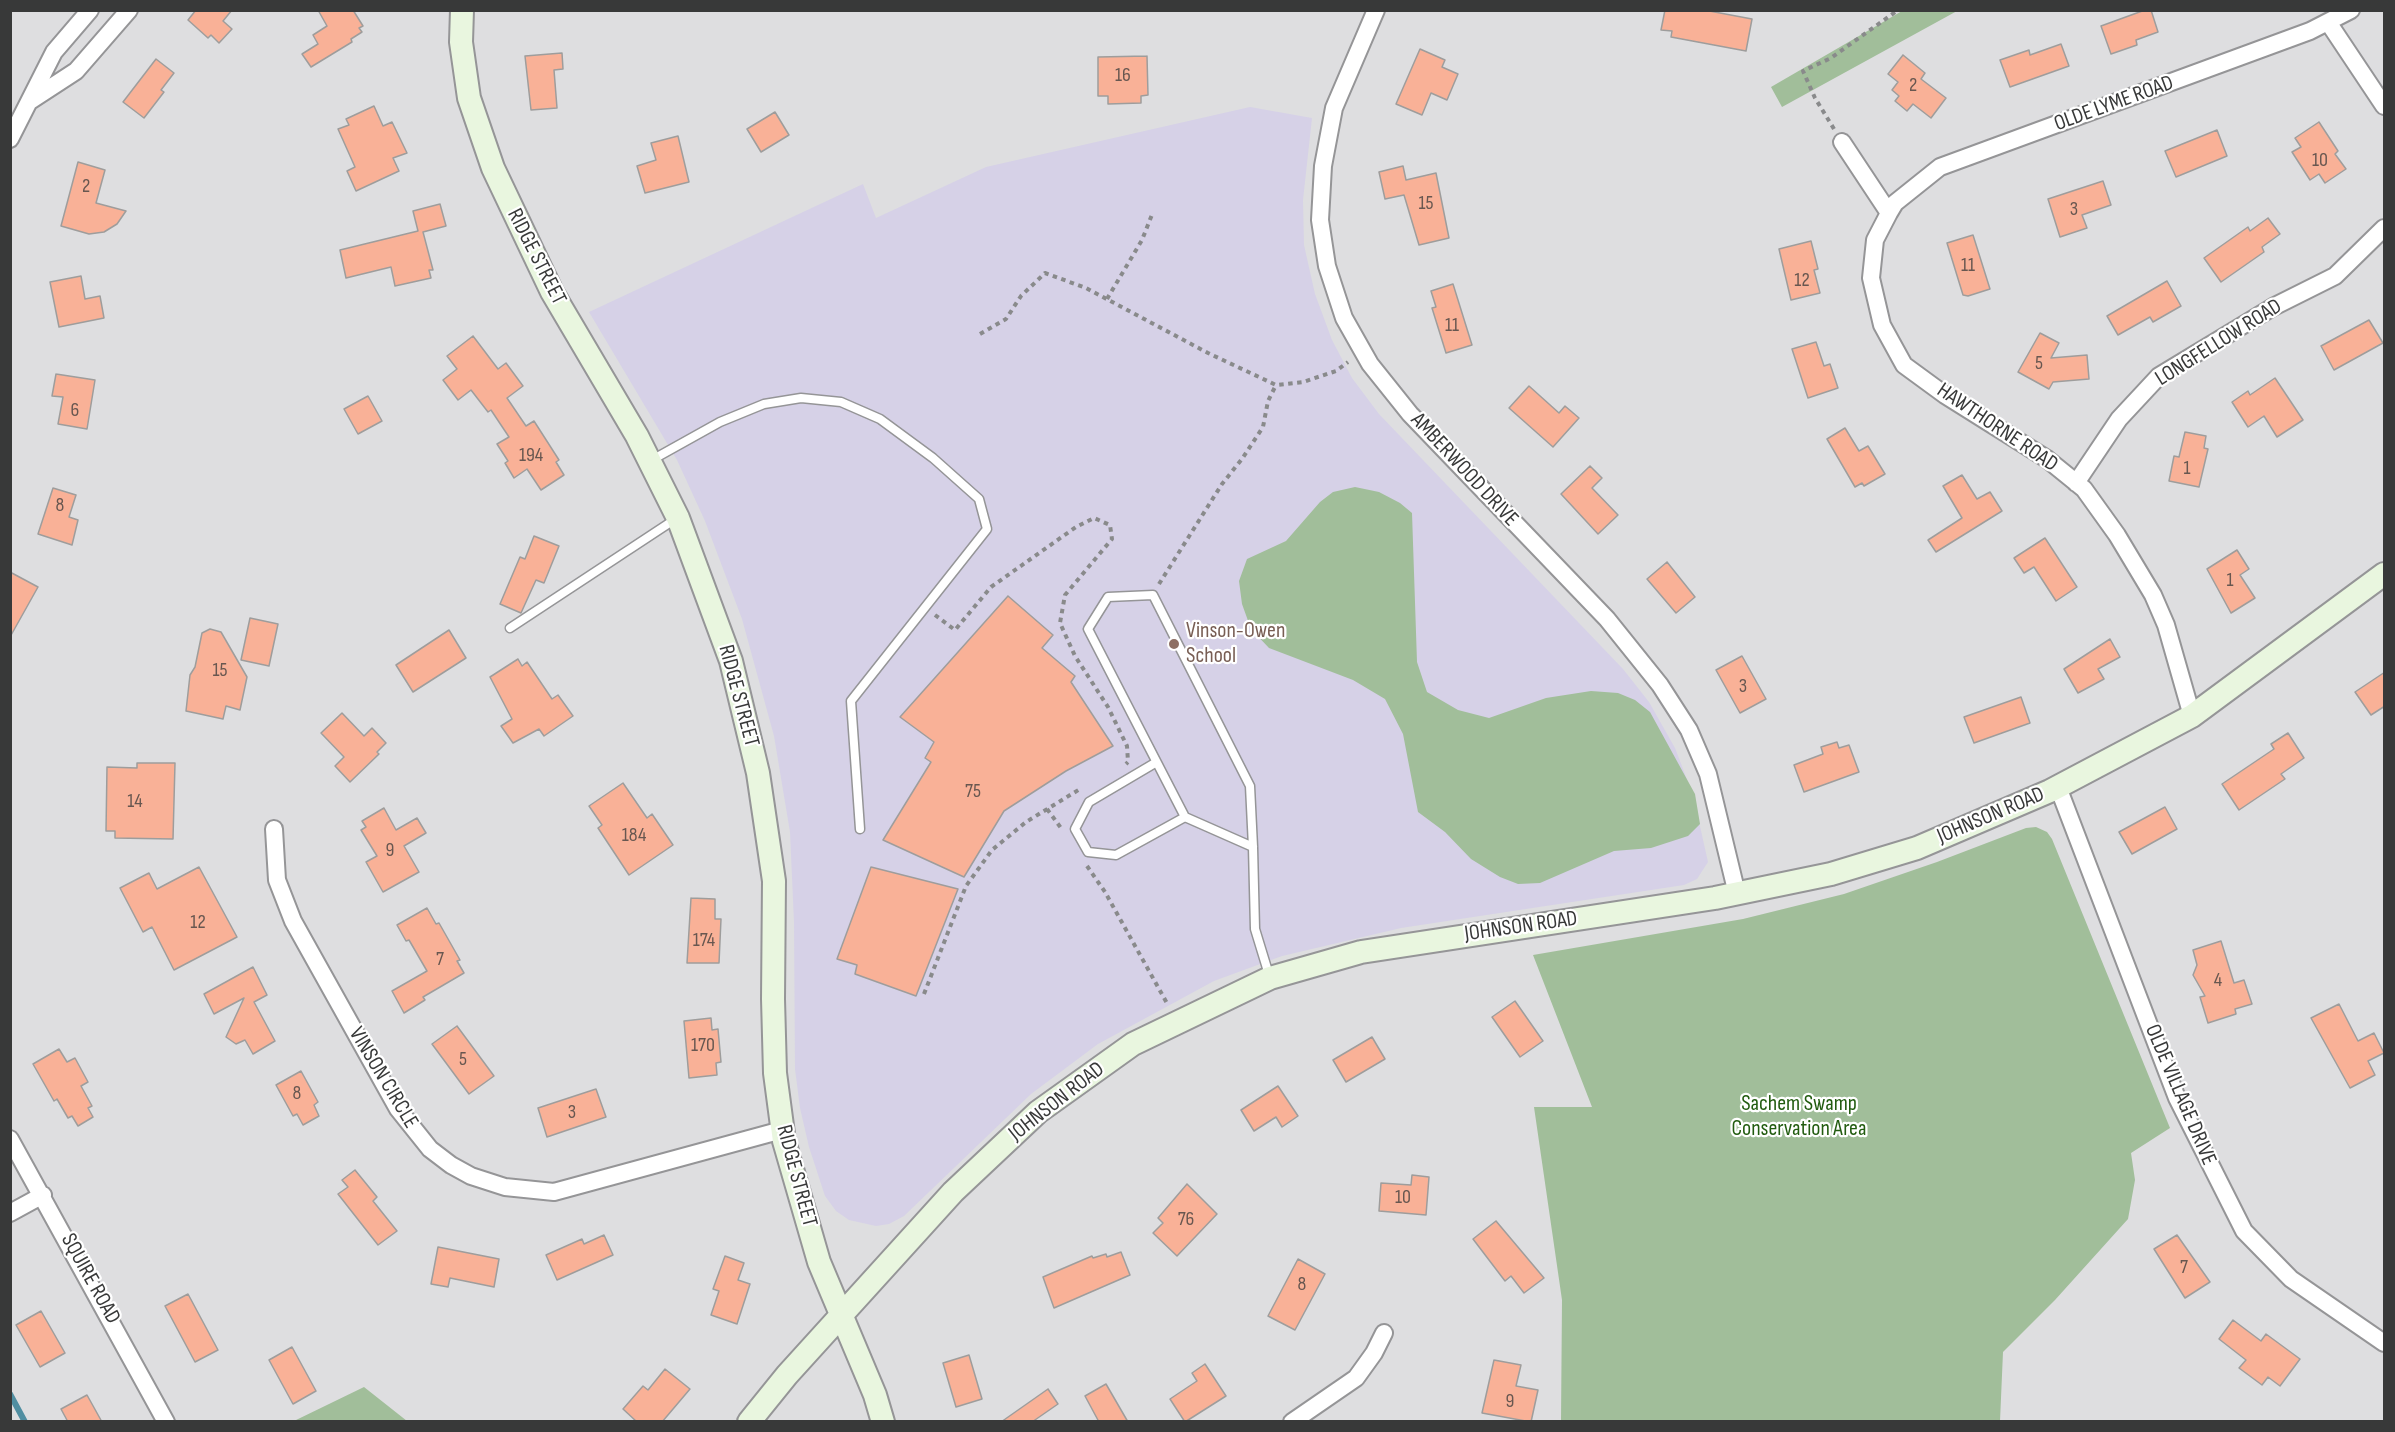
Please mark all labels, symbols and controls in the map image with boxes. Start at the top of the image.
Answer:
house number: 16 [1115,64,1131,88]
street label: OLDE LYME ROAD [2051,70,2177,138]
house number: 2 [1909,74,1917,98]
house number: 10 [2312,149,2328,173]
house number: 2 [82,175,90,199]
house number: 15 [1418,192,1434,216]
house number: 3 [2070,198,2078,222]
street label: RIDGE STREET [501,204,571,310]
house number: 11 [1961,254,1975,278]
house number: 12 [1794,269,1810,293]
street label: LONGFELLOW ROAD [2151,294,2287,392]
house number: 11 [1445,314,1459,338]
house number: 5 [2035,352,2043,376]
street label: HAWTHORNE ROAD [1931,378,2063,478]
house number: 6 [71,399,79,423]
street label: AMBERWOOD DRIVE [1405,408,1523,532]
house number: 194 [519,444,543,468]
house number: 1 [2184,457,2190,481]
house number: 8 [56,494,64,518]
house number: 1 [2227,569,2233,593]
place label: Vinson-Owen School [1186,618,1285,670]
marker: Vinson-Owen School [1167,637,1181,651]
street label: RIDGE STREET [712,642,764,750]
house number: 15 [212,659,228,683]
house number: 3 [1739,675,1747,699]
house number: 75 [965,780,981,804]
street label: JOHNSON ROAD [1934,782,2048,850]
house number: 14 [127,790,143,814]
house number: 184 [622,824,646,848]
house number: 9 [386,839,394,863]
street label: JOHNSON ROAD [1463,906,1579,948]
house number: 12 [190,911,206,935]
house number: 174 [693,929,715,953]
house number: 7 [436,948,444,972]
house number: 4 [2214,969,2222,993]
street label: OLDE VILLAGE DRIVE [2138,1021,2222,1169]
street label: VINSON CIRCLE [342,1023,424,1133]
house number: 170 [691,1034,715,1058]
house number: 5 [459,1048,467,1072]
street label: JOHNSON ROAD [1004,1057,1110,1147]
house number: 8 [293,1082,301,1106]
park label: Sachem Swamp Conservation Area [1732,1091,1866,1142]
house number: 3 [568,1101,576,1125]
street label: RIDGE STREET [770,1122,822,1230]
house number: 10 [1395,1186,1411,1210]
house number: 76 [1178,1208,1194,1232]
street label: SQUIRE ROAD [54,1229,126,1329]
house number: 7 [2180,1256,2188,1280]
house number: 8 [1298,1273,1306,1297]
house number: 9 [1506,1390,1514,1414]

